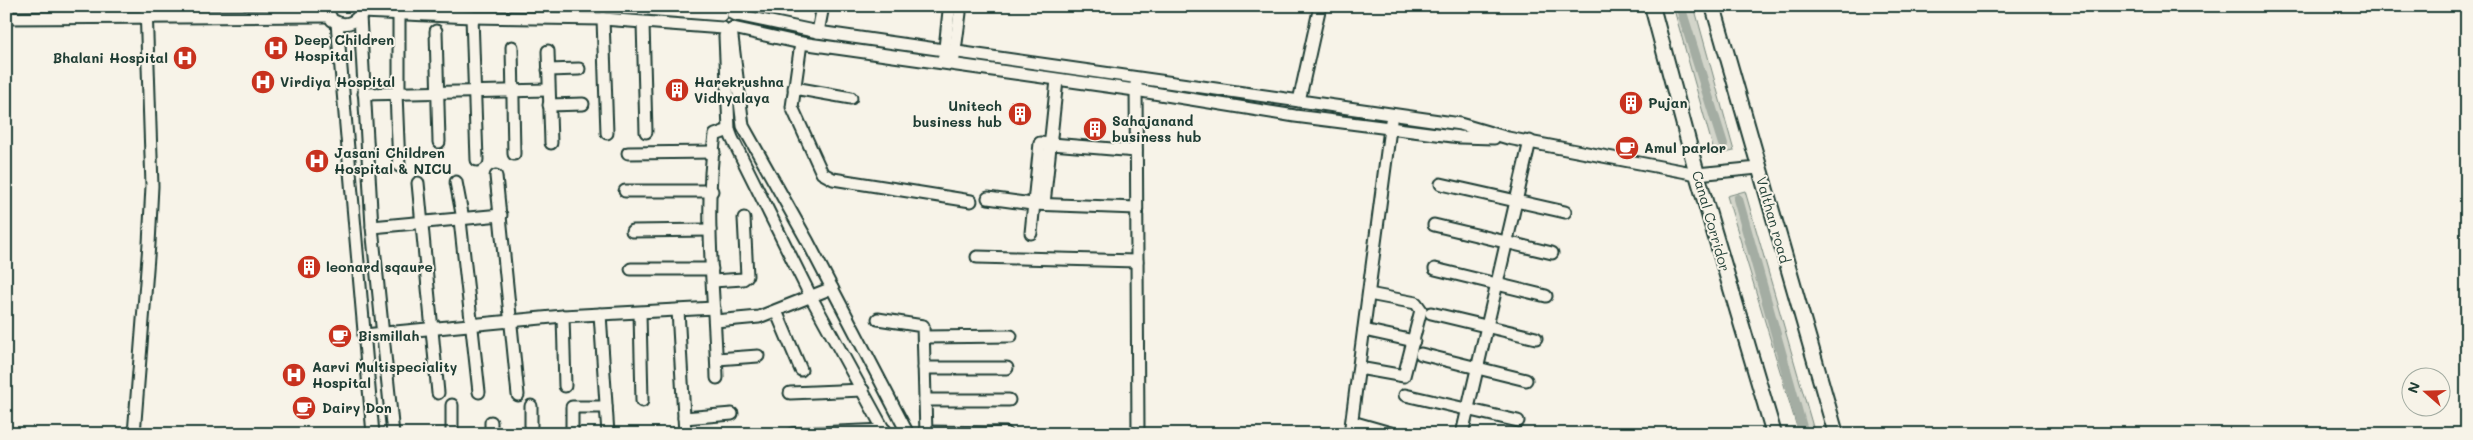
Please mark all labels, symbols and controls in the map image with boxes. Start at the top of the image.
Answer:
place label: Deep Children Hospital [294,30,394,65]
hospital icon: Deep Children Hospital [263,35,289,61]
hospital icon: Bhalani Hospital [172,45,198,71]
place label: Bhalani Hospital [53,48,168,67]
hospital icon: Virdiya Hospital [250,69,276,95]
place label: Virdiya Hospital [280,72,395,91]
place label: Harekrushna Vidhyalaya [694,72,785,107]
building icon: Harekrushna Vidhyalaya [664,77,690,103]
building icon: Pujan [1618,90,1644,116]
place label: Pujan [1648,93,1687,112]
place label: Unitech business hub [913,96,1002,131]
building icon: Unitech business hub [1007,101,1033,127]
place label: Sahajanand business hub [1112,111,1201,146]
building icon: Sahajanand business hub [1082,116,1108,142]
cafe icon: Amul parlor [1614,135,1640,161]
place label: Amul parlor [1644,138,1726,157]
place label: Jasani Children Hospital & NICU [334,143,452,178]
hospital icon: Jasani Children Hospital & NICU [304,148,330,174]
street label: Canal Corridor [1688,168,1735,273]
street label: Valthan road [1752,174,1795,265]
building icon: leonard sqaure [296,254,322,280]
place label: leonard sqaure [326,257,433,276]
cafe icon: Bismillah [327,323,353,349]
place label: Bismillah [358,326,419,345]
place label: Aarvi Multispeciality Hospital [312,357,458,392]
hospital icon: Aarvi Multispeciality Hospital [281,362,307,388]
north arrow [2400,368,2450,418]
text: N [2403,379,2424,396]
cafe icon: Dairy Don [291,395,317,421]
place label: Dairy Don [322,398,392,417]

